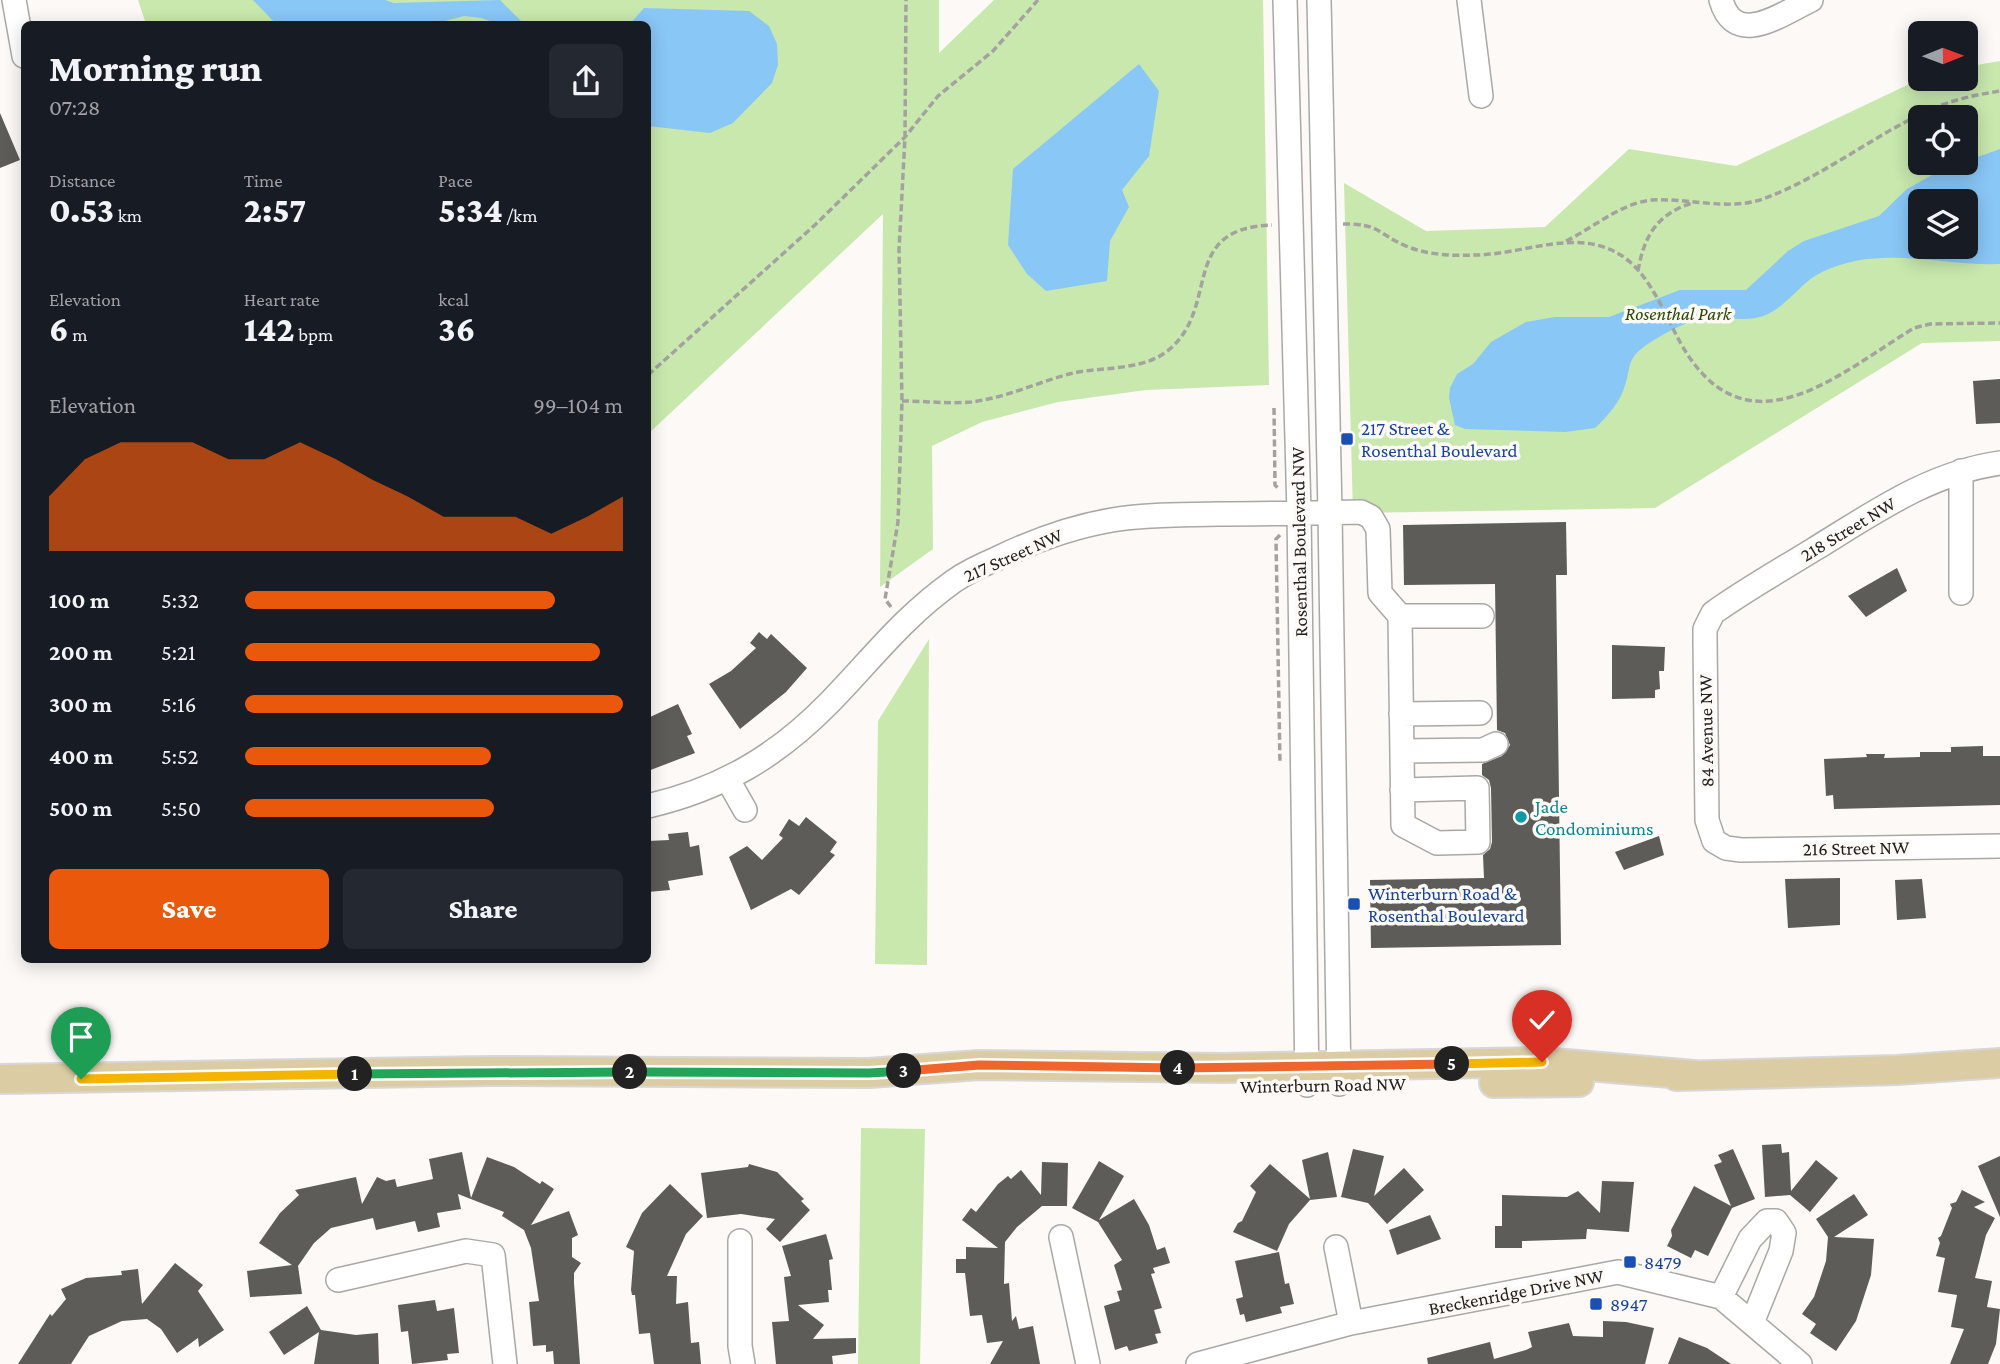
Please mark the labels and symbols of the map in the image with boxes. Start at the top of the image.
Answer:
north arrow [1908,21,1978,91]
park label: Rosenthal Park [1625,303,1732,324]
place label: 217 Street & Rosenthal Boulevard [1361,418,1518,461]
marker: 217 Street & Rosenthal Boulevard [1339,431,1355,447]
street label: Rosenthal Boulevard NW [1287,446,1311,637]
street label: 218 Street NW [1797,492,1900,566]
street label: 217 Street NW [960,524,1066,586]
street label: 84 Avenue NW [1695,674,1717,788]
place label: Jade Condominiums [1533,796,1653,839]
marker: Jade Condominiums [1513,809,1529,825]
street label: 216 Street NW [1803,837,1910,859]
place label: Winterburn Road & Rosenthal Boulevard [1368,883,1525,926]
marker: Winterburn Road & Rosenthal Boulevard [1346,896,1362,912]
pin [1512,990,1572,1062]
pin [51,1007,111,1079]
pin: 5 [1434,1046,1470,1082]
pin: 4 [1160,1050,1196,1086]
pin: 2 [612,1054,648,1090]
pin: 3 [886,1054,922,1088]
pin: 1 [338,1056,372,1092]
street label: Winterburn Road NW [1240,1073,1407,1097]
place label: 8479 [1644,1252,1682,1273]
marker: 8479 [1622,1254,1638,1270]
street label: Breckenridge Drive NW [1427,1265,1606,1319]
place label: 8947 [1610,1294,1648,1315]
marker: 8947 [1588,1296,1604,1312]

